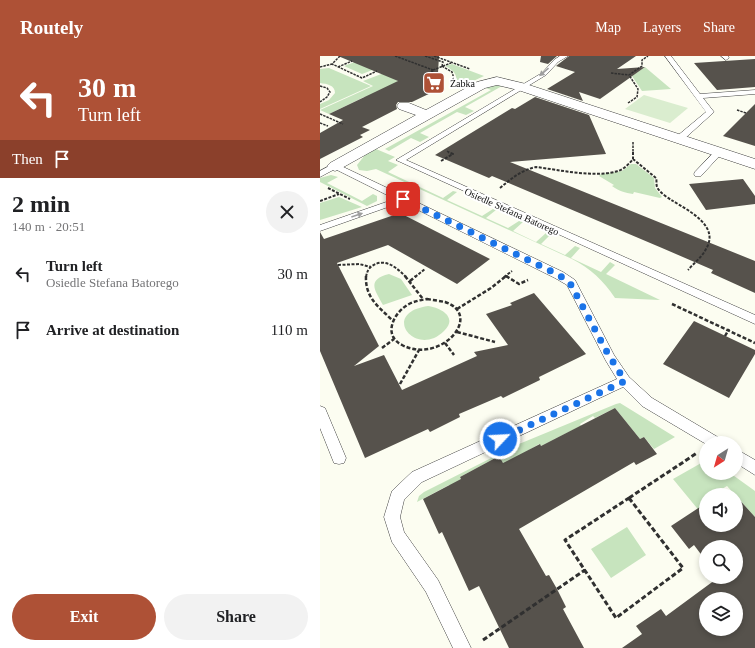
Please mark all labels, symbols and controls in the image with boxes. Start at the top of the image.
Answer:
text: Routely [20,17,83,38]
text: Map [595,20,621,35]
text: Layers [643,20,681,35]
text: Share [703,20,735,35]
one-way arrow [539,68,550,77]
supermarket icon: Żabka [421,70,447,96]
icon: left [12,72,64,124]
text: 30 m [78,72,136,103]
place label: Żabka [450,78,476,89]
text: Turn left [78,105,141,125]
icon: arrive [51,148,73,170]
text: Then [12,151,43,167]
pin [386,182,420,216]
street label: Osiedle Stefana Batorego [463,186,561,237]
icon: arrive [392,188,414,210]
text: 2 min [12,191,70,217]
button: close [266,191,308,233]
one-way arrow [351,212,363,218]
text: 140 m · 20:51 [12,219,85,234]
text: Turn left [46,258,103,274]
icon: left [12,263,34,285]
text: 30 m [278,266,308,282]
text: Osiedle Stefana Batorego [46,275,179,290]
icon: arrive [12,319,34,341]
text: Arrive at destination [46,322,179,338]
text: 110 m [271,322,308,338]
position arrow [479,418,521,460]
north arrow [699,436,743,480]
map controls [699,436,743,636]
button: sound [699,488,743,532]
button: search [699,540,743,584]
button: layers [699,592,743,636]
button: Exit [12,594,156,640]
button: Share [164,594,308,640]

